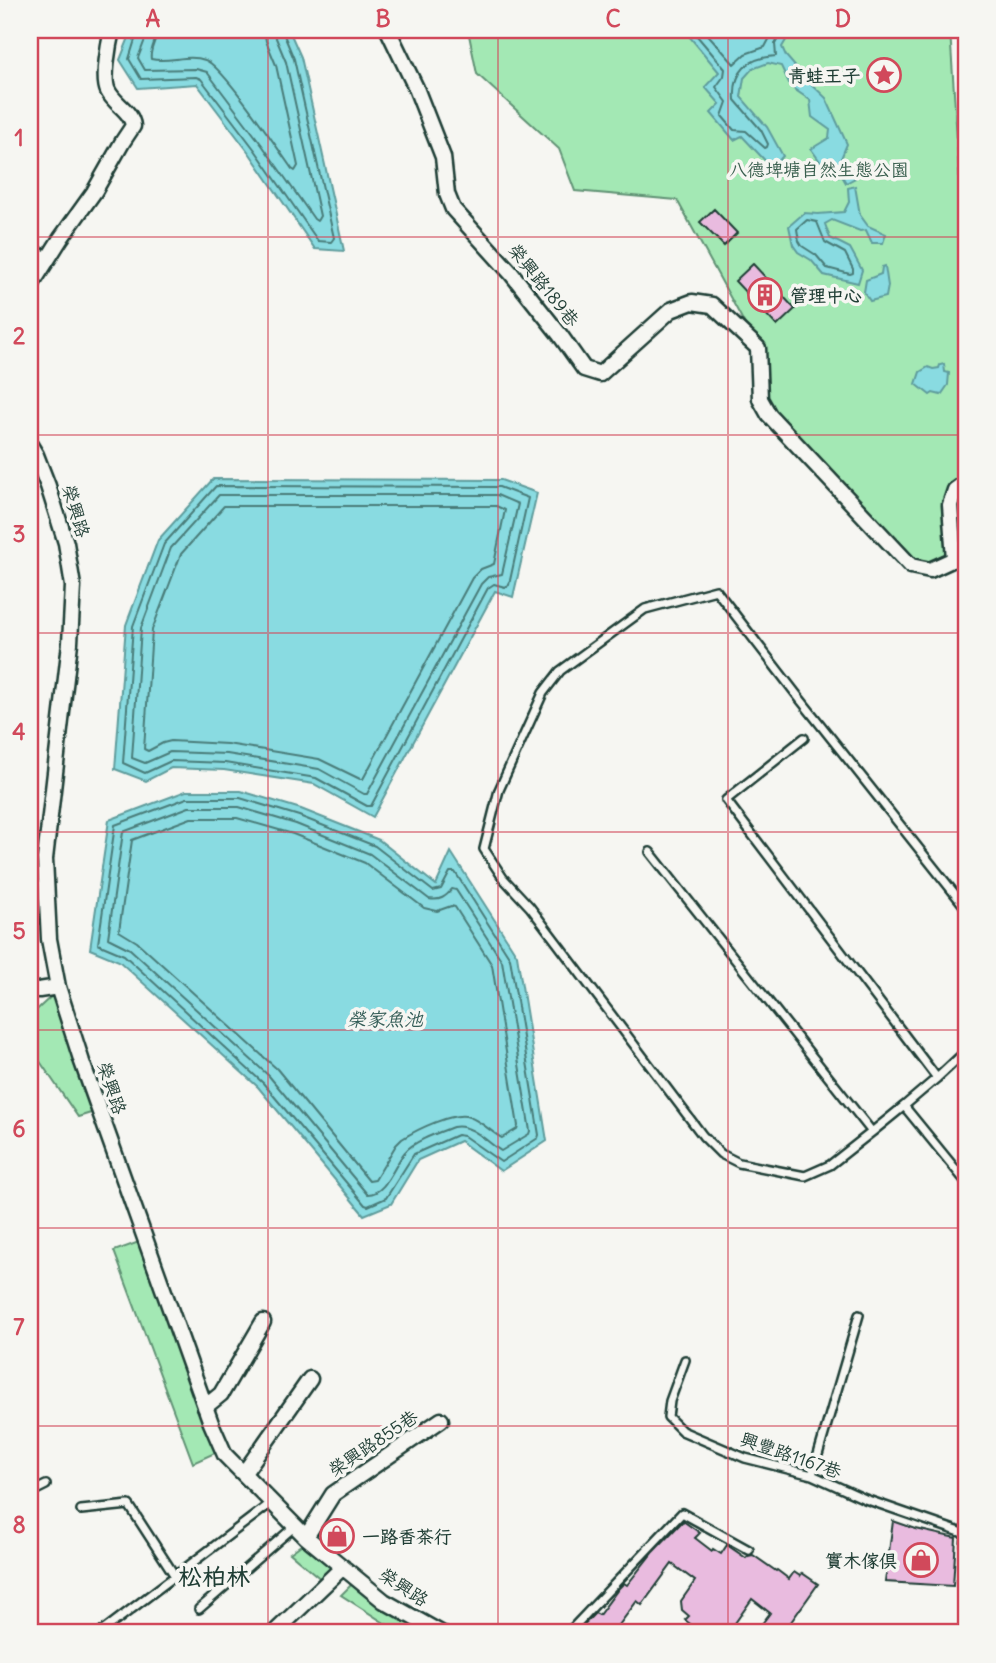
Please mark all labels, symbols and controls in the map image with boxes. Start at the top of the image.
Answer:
text: A [146,4,161,33]
text: B [375,4,391,33]
text: C [605,4,621,33]
text: D [835,4,851,33]
place icon: 青蛙王子 [865,56,903,94]
place label: 青蛙王子 [788,64,860,87]
text: 1 [14,123,24,152]
park label: 八德埤塘自然生態公園 [729,158,909,181]
street label: 榮興路189巷 [504,239,584,331]
building icon: 管理中心 [746,276,784,314]
place label: 管理中心 [790,284,862,307]
text: 2 [13,321,26,350]
street label: 榮興路 [57,482,95,540]
text: 3 [12,519,26,548]
text: 4 [12,717,26,746]
text: 5 [12,916,26,945]
water label: 榮家魚池 [347,1007,424,1031]
street label: 榮興路 [92,1059,132,1117]
text: 6 [12,1114,26,1143]
text: 7 [13,1312,25,1341]
street label: 榮興路855巷 [324,1405,422,1481]
street label: 興豐路1167巷 [737,1427,845,1483]
text: 8 [12,1510,26,1539]
shop icon: 一路香茶行 [318,1517,356,1555]
place label: 一路香茶行 [362,1525,452,1548]
shop icon: 實木傢俱 [902,1541,940,1579]
place label: 實木傢俱 [825,1549,897,1572]
district label: 松柏林 [178,1561,250,1591]
street label: 榮興路 [375,1563,433,1611]

